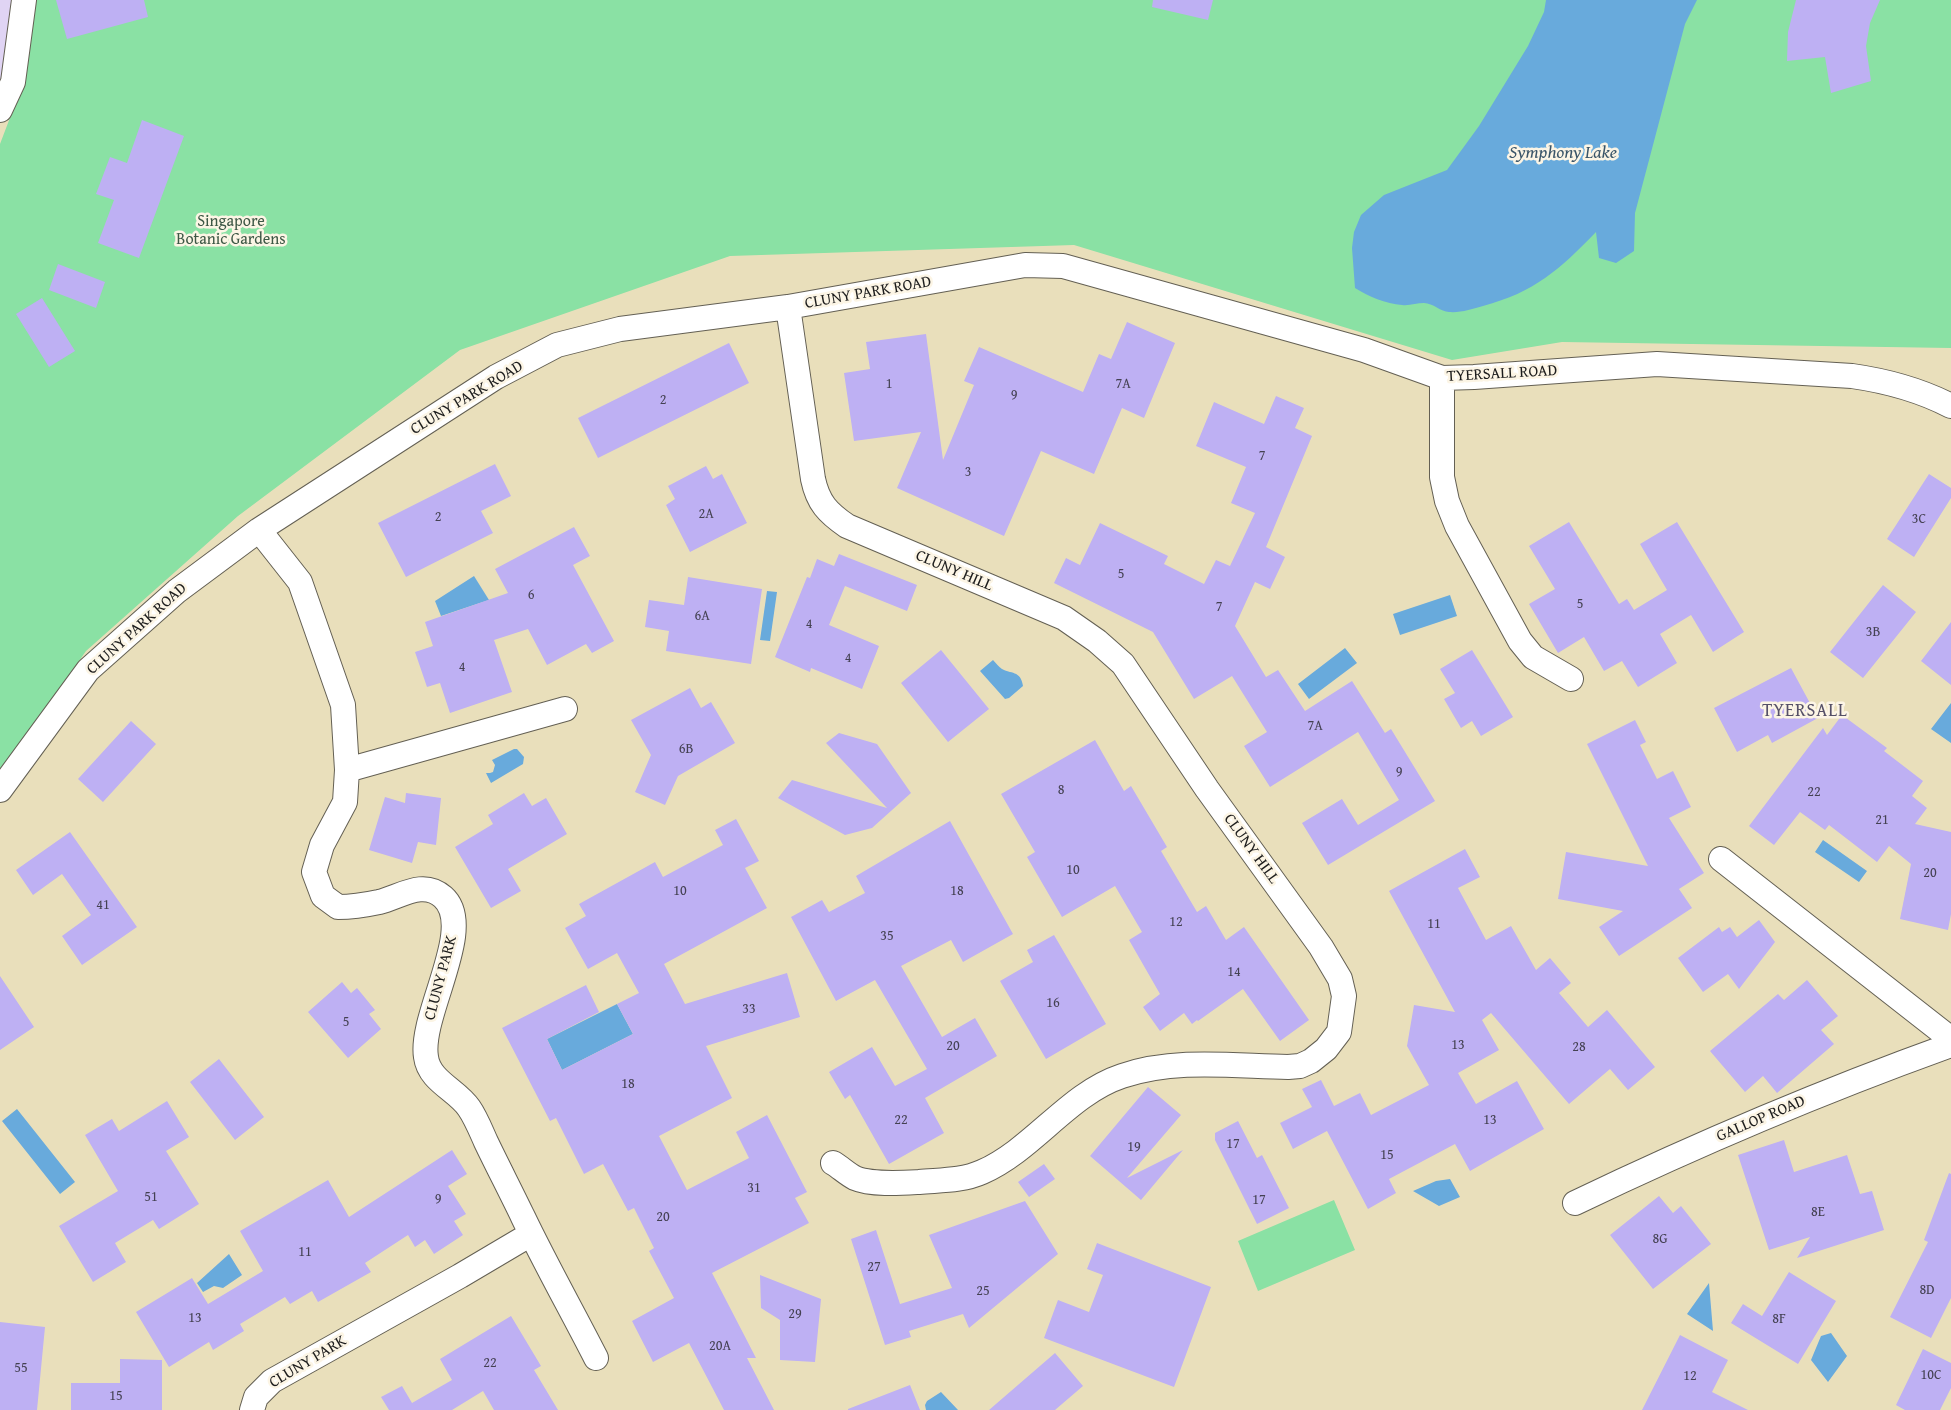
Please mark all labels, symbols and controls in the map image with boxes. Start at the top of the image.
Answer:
water label: Symphony Lake [1509,142,1617,164]
park label: Singapore Botanic Gardens [176,212,286,250]
street label: CLUNY PARK ROAD [803,272,933,314]
street label: CLUNY PARK ROAD [407,357,527,439]
street label: TYERSALL ROAD [1446,362,1558,386]
house number: 1 [886,376,892,392]
house number: 7A [1115,376,1131,392]
house number: 9 [1011,387,1017,403]
house number: 2 [660,392,666,408]
house number: 7 [1259,448,1265,464]
house number: 3 [965,464,971,480]
house number: 2A [698,506,714,522]
house number: 2 [435,509,441,525]
house number: 3C [1912,511,1926,527]
street label: CLUNY HILL [913,546,995,596]
house number: 5 [1118,566,1124,582]
street label: CLUNY PARK ROAD [83,579,191,679]
house number: 6 [528,587,534,603]
house number: 5 [1577,596,1583,612]
house number: 7 [1216,599,1222,615]
house number: 6A [694,608,710,624]
house number: 4 [806,616,812,632]
house number: 3B [1866,624,1880,640]
house number: 4 [845,650,851,666]
house number: 4 [459,659,465,675]
district label: TYERSALL [1761,700,1849,722]
house number: 7A [1307,718,1323,734]
house number: 6B [679,741,693,757]
house number: 9 [1396,764,1402,780]
house number: 8 [1058,782,1064,798]
house number: 22 [1807,784,1821,800]
street label: CLUNY HILL [1219,810,1283,888]
house number: 21 [1875,812,1889,828]
house number: 10 [1066,862,1080,878]
house number: 20 [1923,865,1937,881]
house number: 10 [673,883,687,899]
house number: 18 [950,883,964,899]
house number: 41 [96,897,110,913]
house number: 12 [1169,914,1183,930]
house number: 11 [1427,916,1441,932]
house number: 35 [880,928,894,944]
street label: CLUNY PARK [421,934,461,1022]
house number: 14 [1227,964,1241,980]
house number: 16 [1046,995,1060,1011]
house number: 33 [742,1001,756,1017]
house number: 5 [343,1014,349,1030]
house number: 13 [1451,1037,1465,1053]
house number: 20 [946,1038,960,1054]
house number: 28 [1572,1039,1586,1055]
house number: 18 [621,1076,635,1092]
street label: GALLOP ROAD [1714,1092,1808,1146]
house number: 22 [894,1112,908,1128]
house number: 13 [1483,1112,1497,1128]
house number: 17 [1226,1136,1240,1152]
house number: 19 [1127,1139,1141,1155]
house number: 15 [1380,1147,1394,1163]
house number: 31 [747,1180,761,1196]
house number: 51 [144,1189,158,1205]
house number: 9 [435,1191,441,1207]
house number: 17 [1252,1192,1266,1208]
house number: 8E [1811,1204,1825,1220]
house number: 20 [656,1209,670,1225]
house number: 8G [1653,1231,1667,1247]
house number: 11 [298,1244,312,1260]
house number: 27 [867,1259,881,1275]
house number: 8D [1919,1282,1935,1298]
house number: 25 [976,1283,990,1299]
house number: 29 [788,1306,802,1322]
house number: 13 [188,1310,202,1326]
house number: 8F [1772,1311,1786,1327]
street label: CLUNY PARK [266,1331,350,1393]
house number: 20A [709,1338,731,1354]
house number: 22 [483,1355,497,1371]
house number: 55 [14,1360,28,1376]
house number: 10C [1920,1367,1942,1383]
house number: 12 [1683,1368,1697,1384]
house number: 15 [109,1388,123,1404]

